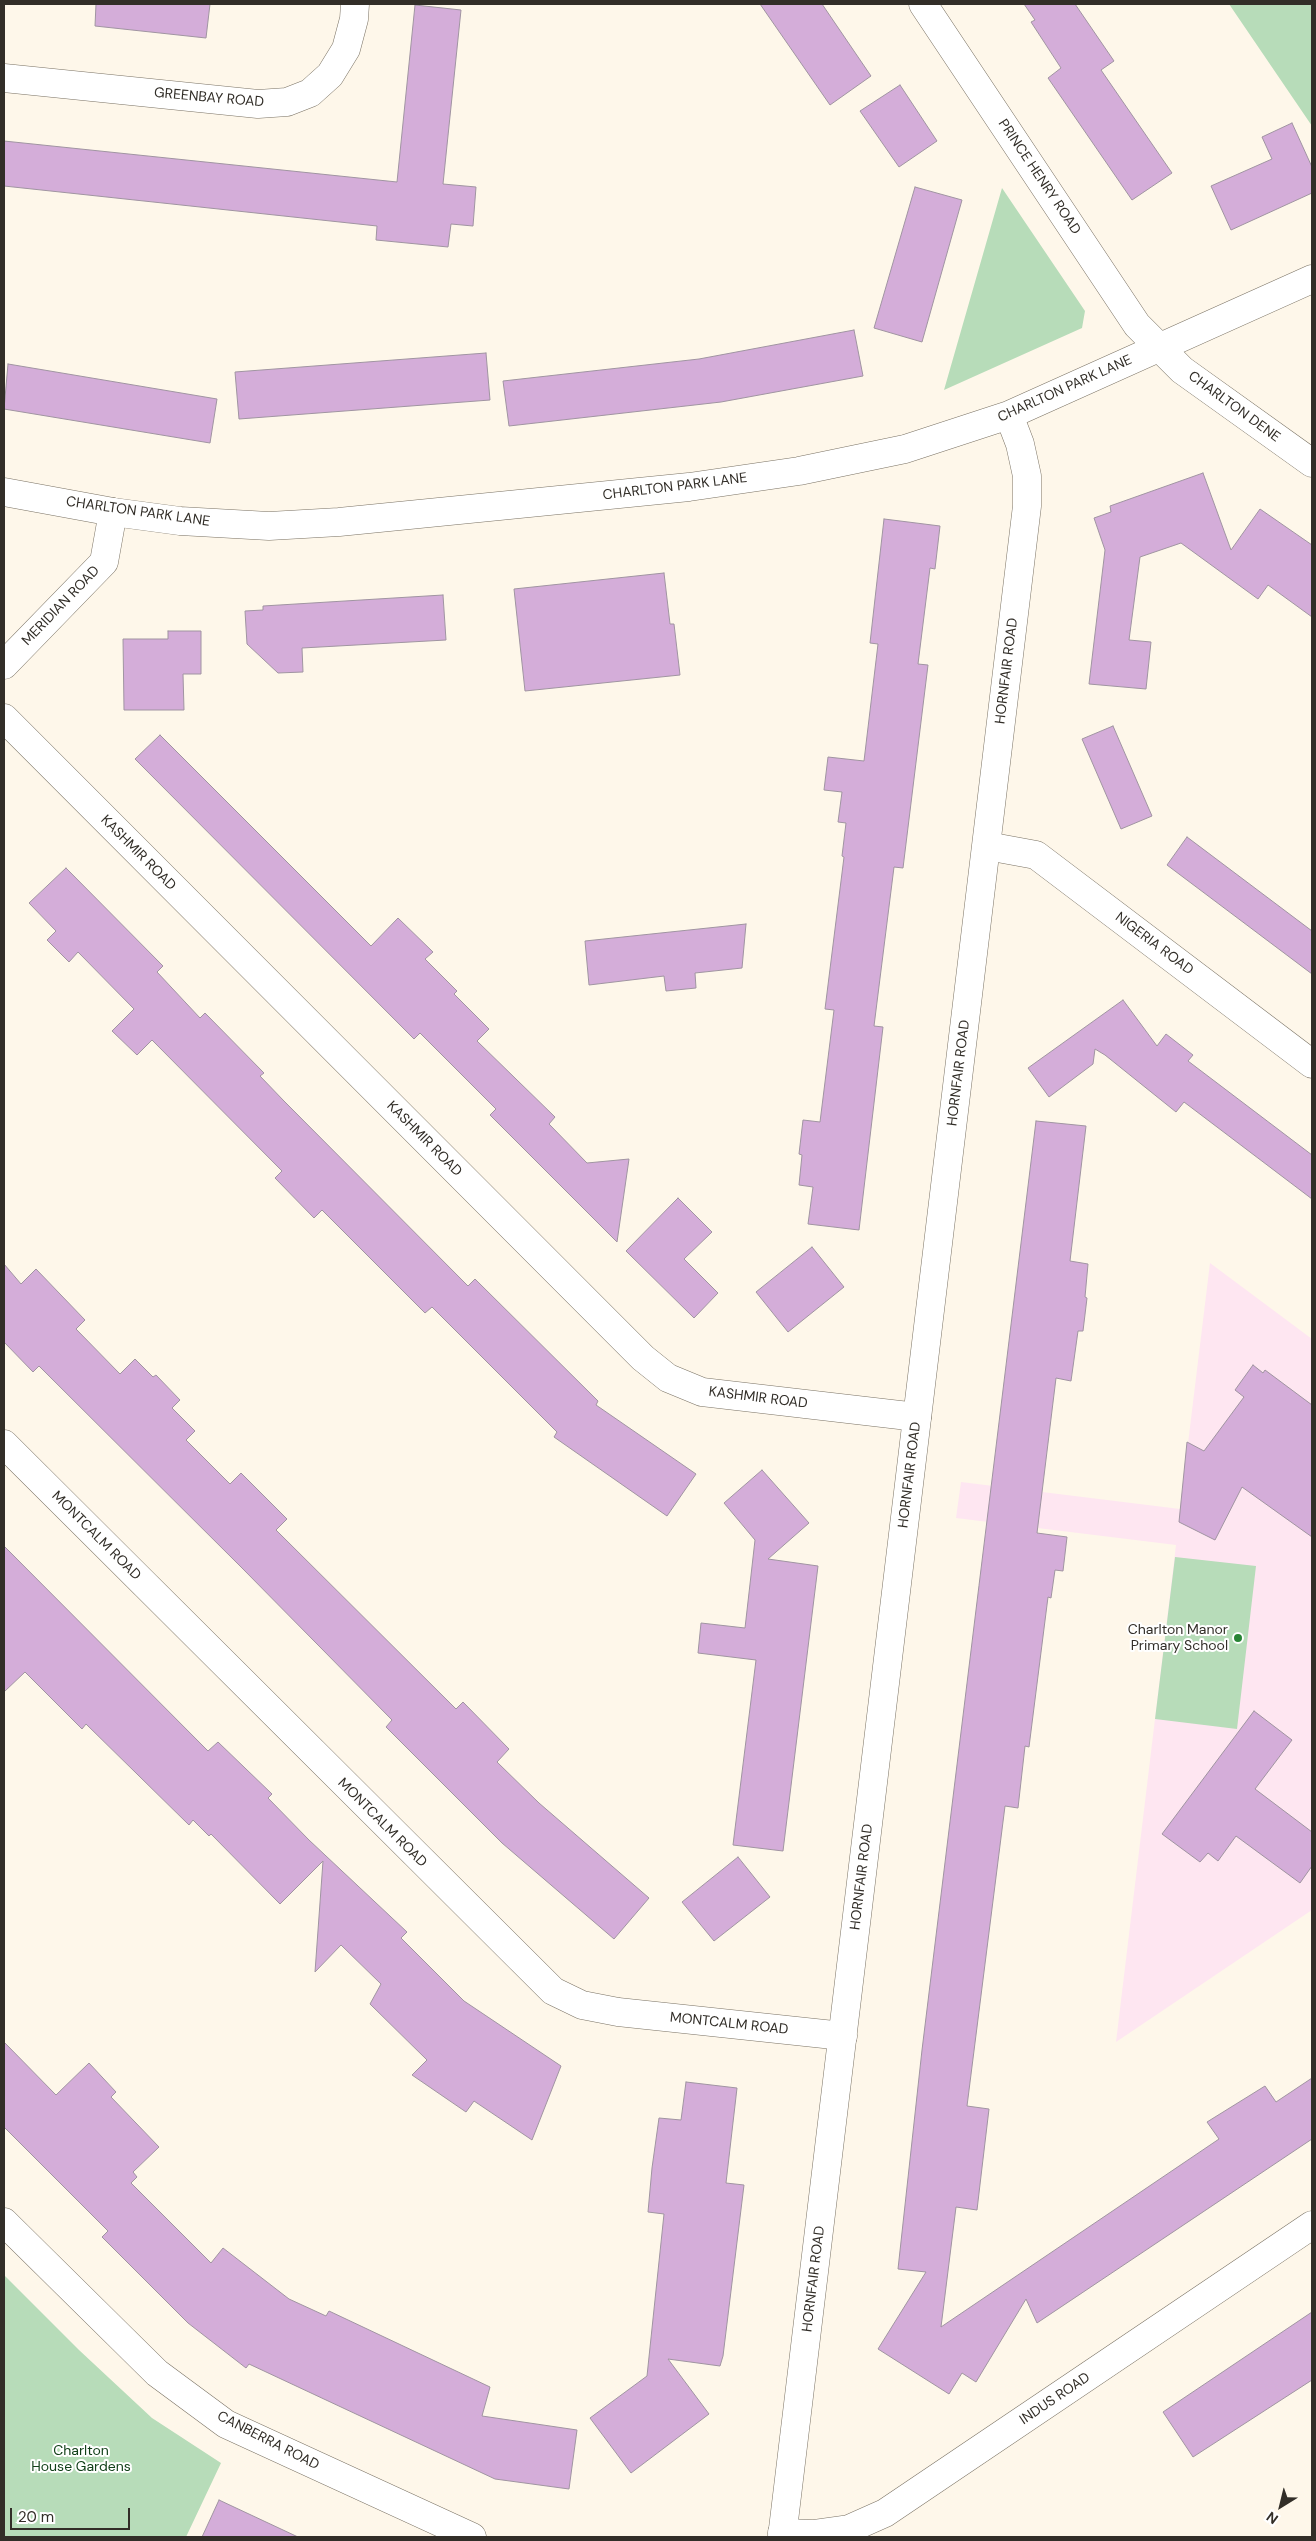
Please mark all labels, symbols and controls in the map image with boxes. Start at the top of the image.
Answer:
street label: GREENBAY ROAD [153,85,265,111]
street label: PRINCE HENRY ROAD [994,116,1084,238]
street label: CHARLTON PARK LANE [995,352,1135,426]
street label: CHARLTON DENE [1185,368,1283,446]
street label: CHARLTON PARK LANE [602,470,748,504]
street label: CHARLTON PARK LANE [65,494,211,530]
street label: MERIDIAN ROAD [19,563,103,649]
street label: HORNFAIR ROAD [992,617,1022,725]
street label: KASHMIR ROAD [97,812,179,894]
street label: NIGERIA ROAD [1112,909,1196,979]
street label: HORNFAIR ROAD [944,1019,974,1127]
street label: KASHMIR ROAD [383,1098,465,1180]
street label: KASHMIR ROAD [708,1384,808,1412]
street label: HORNFAIR ROAD [895,1421,925,1529]
street label: MONTCALM ROAD [48,1488,144,1584]
place label: Charlton Manor Primary School [1128,1622,1228,1654]
marker: Charlton Manor Primary School [1232,1632,1244,1644]
street label: MONTCALM ROAD [334,1775,430,1871]
street label: HORNFAIR ROAD [847,1823,877,1931]
street label: MONTCALM ROAD [669,2009,789,2039]
street label: HORNFAIR ROAD [799,2225,829,2333]
street label: INDUS ROAD [1017,2369,1093,2429]
street label: CANBERRA ROAD [214,2408,322,2474]
park label: Charlton House Gardens [31,2443,131,2476]
north arrow [1256,2481,1306,2531]
scale bar [12,2498,132,2530]
text: 20 m [18,2507,54,2527]
text: N [1263,2508,1282,2528]

